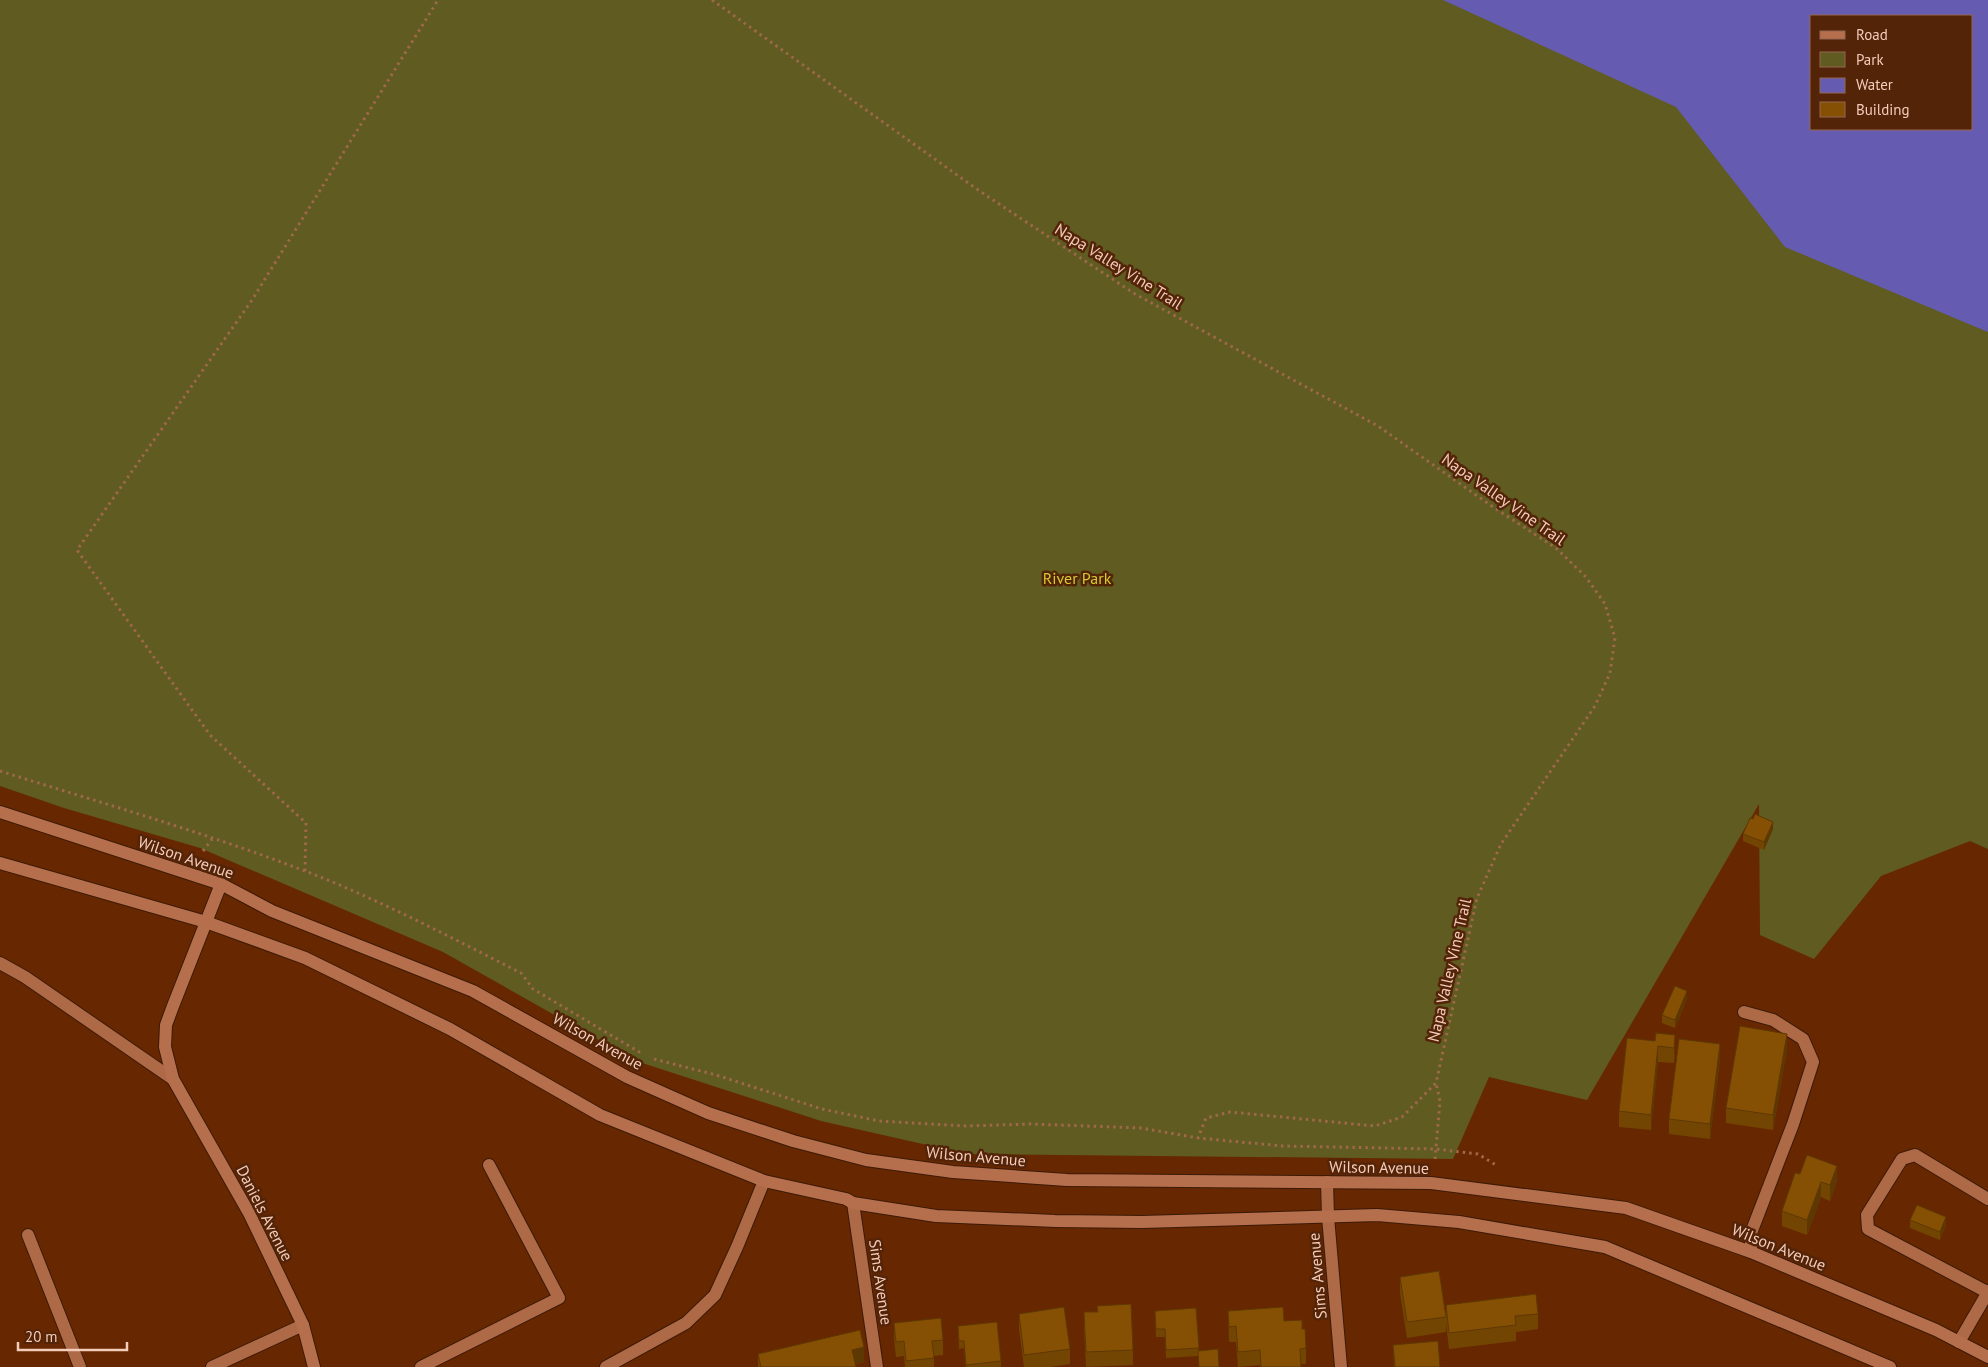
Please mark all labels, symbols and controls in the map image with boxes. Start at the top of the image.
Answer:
legend [1810,15,1973,130]
text: Road [1856,25,1888,44]
text: Park [1856,50,1884,69]
text: Water [1856,75,1893,94]
text: Building [1856,100,1910,119]
street label: Napa Valley Vine Trail [1052,219,1187,314]
street label: Napa Valley Vine Trail [1438,449,1570,549]
park label: River Park [1043,568,1112,588]
street label: Wilson Avenue [135,831,237,883]
street label: Napa Valley Vine Trail [1423,896,1475,1044]
street label: Wilson Avenue [549,1008,647,1074]
street label: Wilson Avenue [925,1142,1027,1170]
street label: Wilson Avenue [1329,1156,1429,1178]
street label: Daniels Avenue [232,1162,298,1264]
street label: Wilson Avenue [1729,1219,1829,1275]
street label: Sims Avenue [1303,1232,1331,1320]
street label: Sims Avenue [865,1238,897,1326]
scale bar [18,1320,126,1352]
text: 20 m [25,1327,58,1346]

